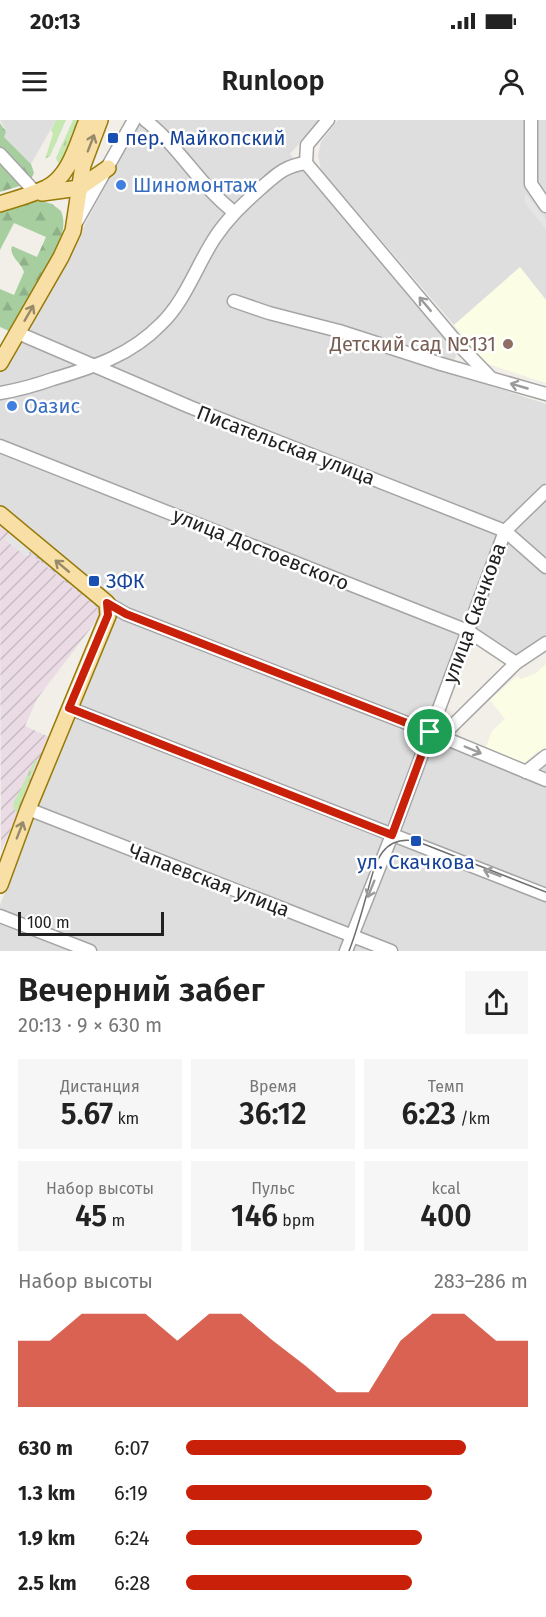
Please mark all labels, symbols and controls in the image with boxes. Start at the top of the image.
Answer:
text: 20:13 [30,8,80,35]
icon: menu [18,65,51,98]
text: Runloop [221,65,325,97]
icon: person [495,65,528,98]
place label: пер. Майкопский [125,126,286,150]
marker: пер. Майкопский [106,131,120,145]
one-way arrow [86,134,97,152]
place label: Шиномонтаж [133,173,257,197]
marker: Шиномонтаж [114,178,128,192]
one-way arrow [418,296,431,312]
one-way arrow [24,304,36,321]
place label: Детский сад №131 [329,332,496,356]
marker: Детский сад №131 [501,337,515,351]
one-way arrow [510,380,529,391]
place label: Оазис [24,394,80,418]
marker: Оазис [5,399,19,413]
street label: Писательская улица [193,400,379,490]
street label: улица Достоевского [169,503,353,595]
street label: улица Скачкова [437,539,511,687]
one-way arrow [55,559,70,573]
place label: ЗФК [106,569,145,593]
marker: ЗФК [87,574,101,588]
pin [404,706,455,757]
icon: arrive [413,715,446,748]
one-way arrow [463,745,482,756]
one-way arrow [15,822,26,840]
marker: ул. Скачкова [409,834,423,848]
street label: Чапаевская улица [125,838,293,922]
place label: ул. Скачкова [357,850,475,874]
one-way arrow [483,867,501,878]
one-way arrow [365,879,376,898]
scale bar [18,909,164,936]
text: 100 m [27,913,70,932]
text: Вечерний забег [18,970,265,1010]
button: share [465,971,528,1034]
text: 20:13 · 9 × 630 m [18,1013,162,1037]
text: Дистанция [60,1077,140,1096]
text: Время [249,1077,297,1096]
text: Темп [428,1077,464,1096]
text: 5.67 [61,1096,113,1132]
text: 36:12 [239,1096,307,1132]
text: 6:23 [401,1096,456,1132]
text: km [113,1109,139,1128]
text: /km [456,1109,491,1128]
text: Набор высоты [46,1179,154,1198]
text: Пульс [251,1179,295,1198]
text: kcal [432,1179,460,1198]
text: 45 [75,1198,107,1234]
text: 146 [231,1198,278,1234]
text: 400 [420,1198,472,1234]
text: m [107,1211,125,1230]
text: bpm [278,1211,315,1230]
text: Набор высоты [18,1269,153,1293]
text: 283–286 m [434,1269,528,1293]
text: 630 m [18,1436,73,1460]
text: 6:07 [114,1436,149,1460]
text: 1.3 km [18,1481,75,1505]
text: 6:19 [114,1481,148,1505]
text: 1.9 km [18,1526,76,1550]
text: 6:24 [114,1526,149,1550]
text: 2.5 km [18,1571,77,1595]
text: 6:28 [114,1571,150,1595]

